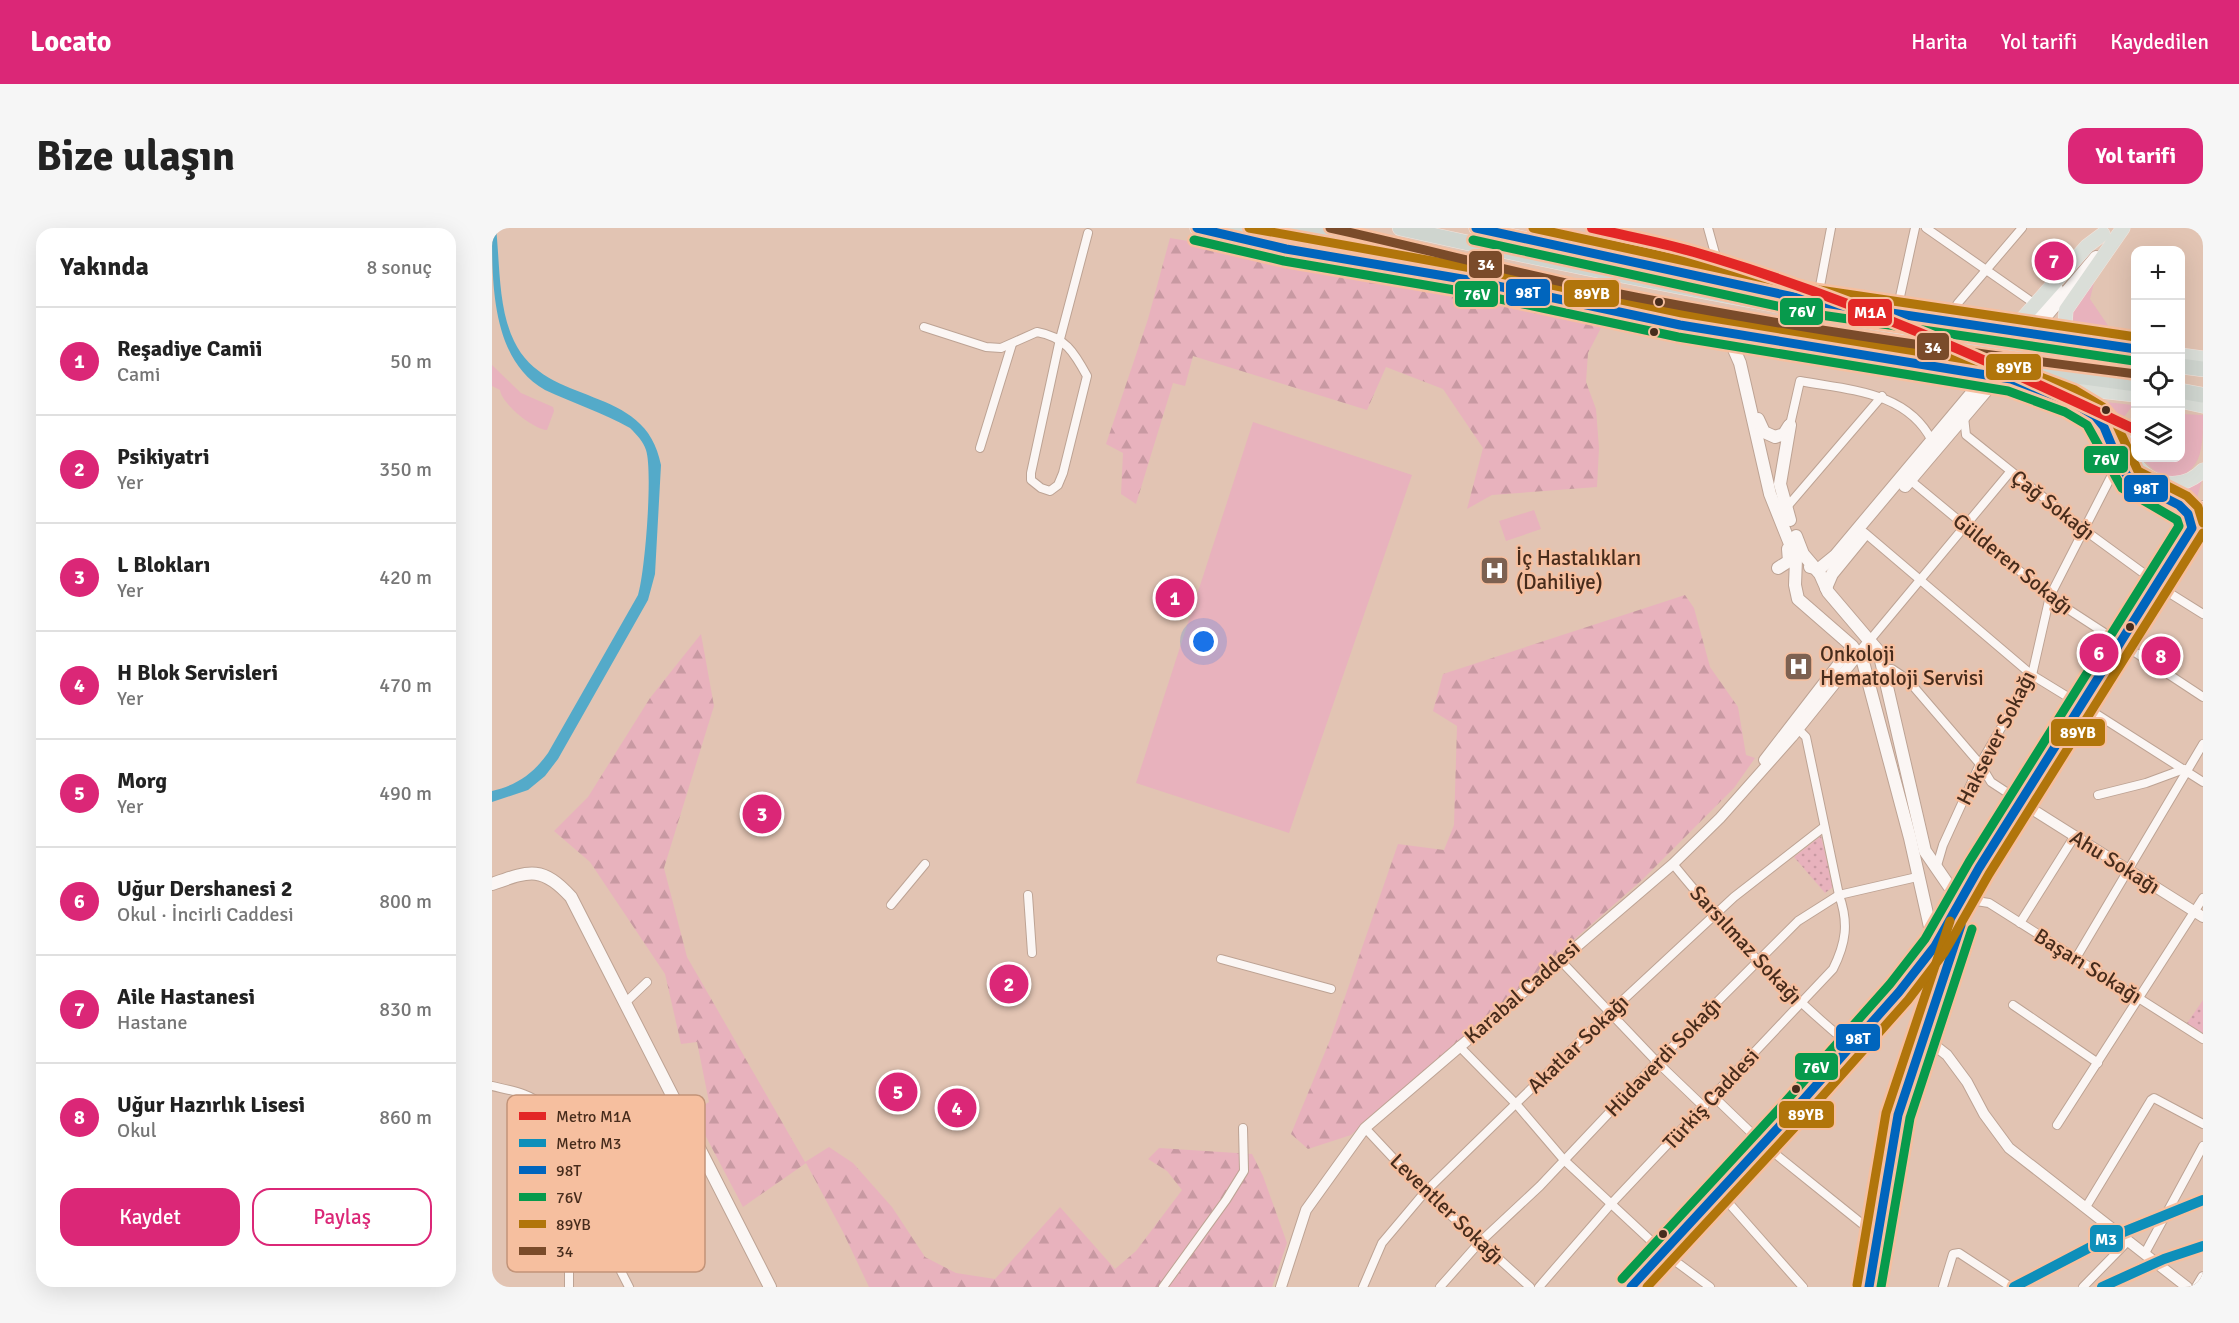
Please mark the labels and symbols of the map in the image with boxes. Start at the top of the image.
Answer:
pin: 7 [2034,238,2074,284]
line badge: 34 [1468,250,1503,279]
text: 34 [1477,255,1495,275]
line badge: 98T [1505,278,1551,307]
line badge: 89YB [1563,279,1620,308]
line badge: 76V [1454,280,1499,308]
text: 98T [1515,283,1542,303]
text: 89YB [1574,284,1610,304]
text: 76V [1464,285,1491,305]
unlabelled marker [1653,296,1665,308]
line badge: 76V [1779,297,1824,326]
line badge: M1A [1847,298,1893,327]
text: 76V [1789,302,1816,322]
text: M1A [1854,303,1887,323]
unlabelled marker [1648,326,1660,338]
line badge: 34 [1916,332,1950,361]
text: 34 [1924,338,1942,358]
line badge: 89YB [1985,353,2042,381]
text: 89YB [1996,358,2032,378]
unlabelled marker [2100,404,2112,416]
line badge: 76V [2083,445,2129,474]
text: 76V [2093,450,2120,470]
street label: Çağ Sokağı [2006,464,2100,546]
line badge: 98T [2123,474,2169,503]
text: 98T [2133,479,2160,499]
street label: Gülderen Sokağı [1948,508,2078,620]
place label: İç Hastalıkları (Dahiliye) [1516,545,1641,595]
hospital icon: İç Hastalıkları (Dahiliye) [1479,554,1511,586]
pin: 1 [1156,576,1194,620]
unlabelled marker [2124,621,2136,633]
your location [1189,627,1218,656]
pin: 6 [2080,630,2118,676]
pin: 8 [2142,634,2180,678]
place label: Onkoloji Hematoloji Servisi [1820,641,1984,691]
hospital icon: Onkoloji Hematoloji Servisi [1783,650,1815,682]
street label: Haksever Sokağı [1951,666,2041,810]
line badge: 89YB [2050,718,2106,747]
text: 89YB [2060,723,2096,743]
pin: 3 [742,792,782,836]
street label: Ahu Sokağı [2065,824,2165,900]
street label: Sarsılmaz Sokağı [1684,880,1808,1010]
street label: Başarı Sokağı [2029,923,2147,1009]
street label: Karabal Caddesi [1459,935,1585,1049]
pin: 2 [990,962,1028,1006]
street label: Akatlar Sokağı [1522,989,1634,1099]
street label: Hüdaverdi Sokağı [1599,992,1727,1122]
line badge: 98T [1835,1023,1881,1052]
text: 98T [1845,1029,1872,1049]
street label: Türkiş Caddesi [1657,1043,1765,1155]
line badge: 76V [1794,1052,1839,1081]
text: 76V [1803,1058,1830,1078]
pin: 5 [878,1070,918,1114]
unlabelled marker [1790,1083,1802,1095]
pin: 4 [938,1086,976,1130]
legend [507,1095,705,1272]
line badge: 89YB [1778,1100,1835,1129]
text: 89YB [1788,1105,1824,1125]
text: Metro M1A [556,1107,632,1127]
text: Metro M3 [556,1134,622,1154]
street label: Leventler Sokağı [1385,1148,1509,1270]
text: 98T [556,1161,581,1181]
text: 76V [556,1188,582,1208]
text: 89YB [556,1215,591,1235]
line badge: M3 [2089,1224,2124,1253]
unlabelled marker [1657,1228,1669,1240]
text: M3 [2095,1230,2117,1250]
text: 34 [556,1242,574,1262]

